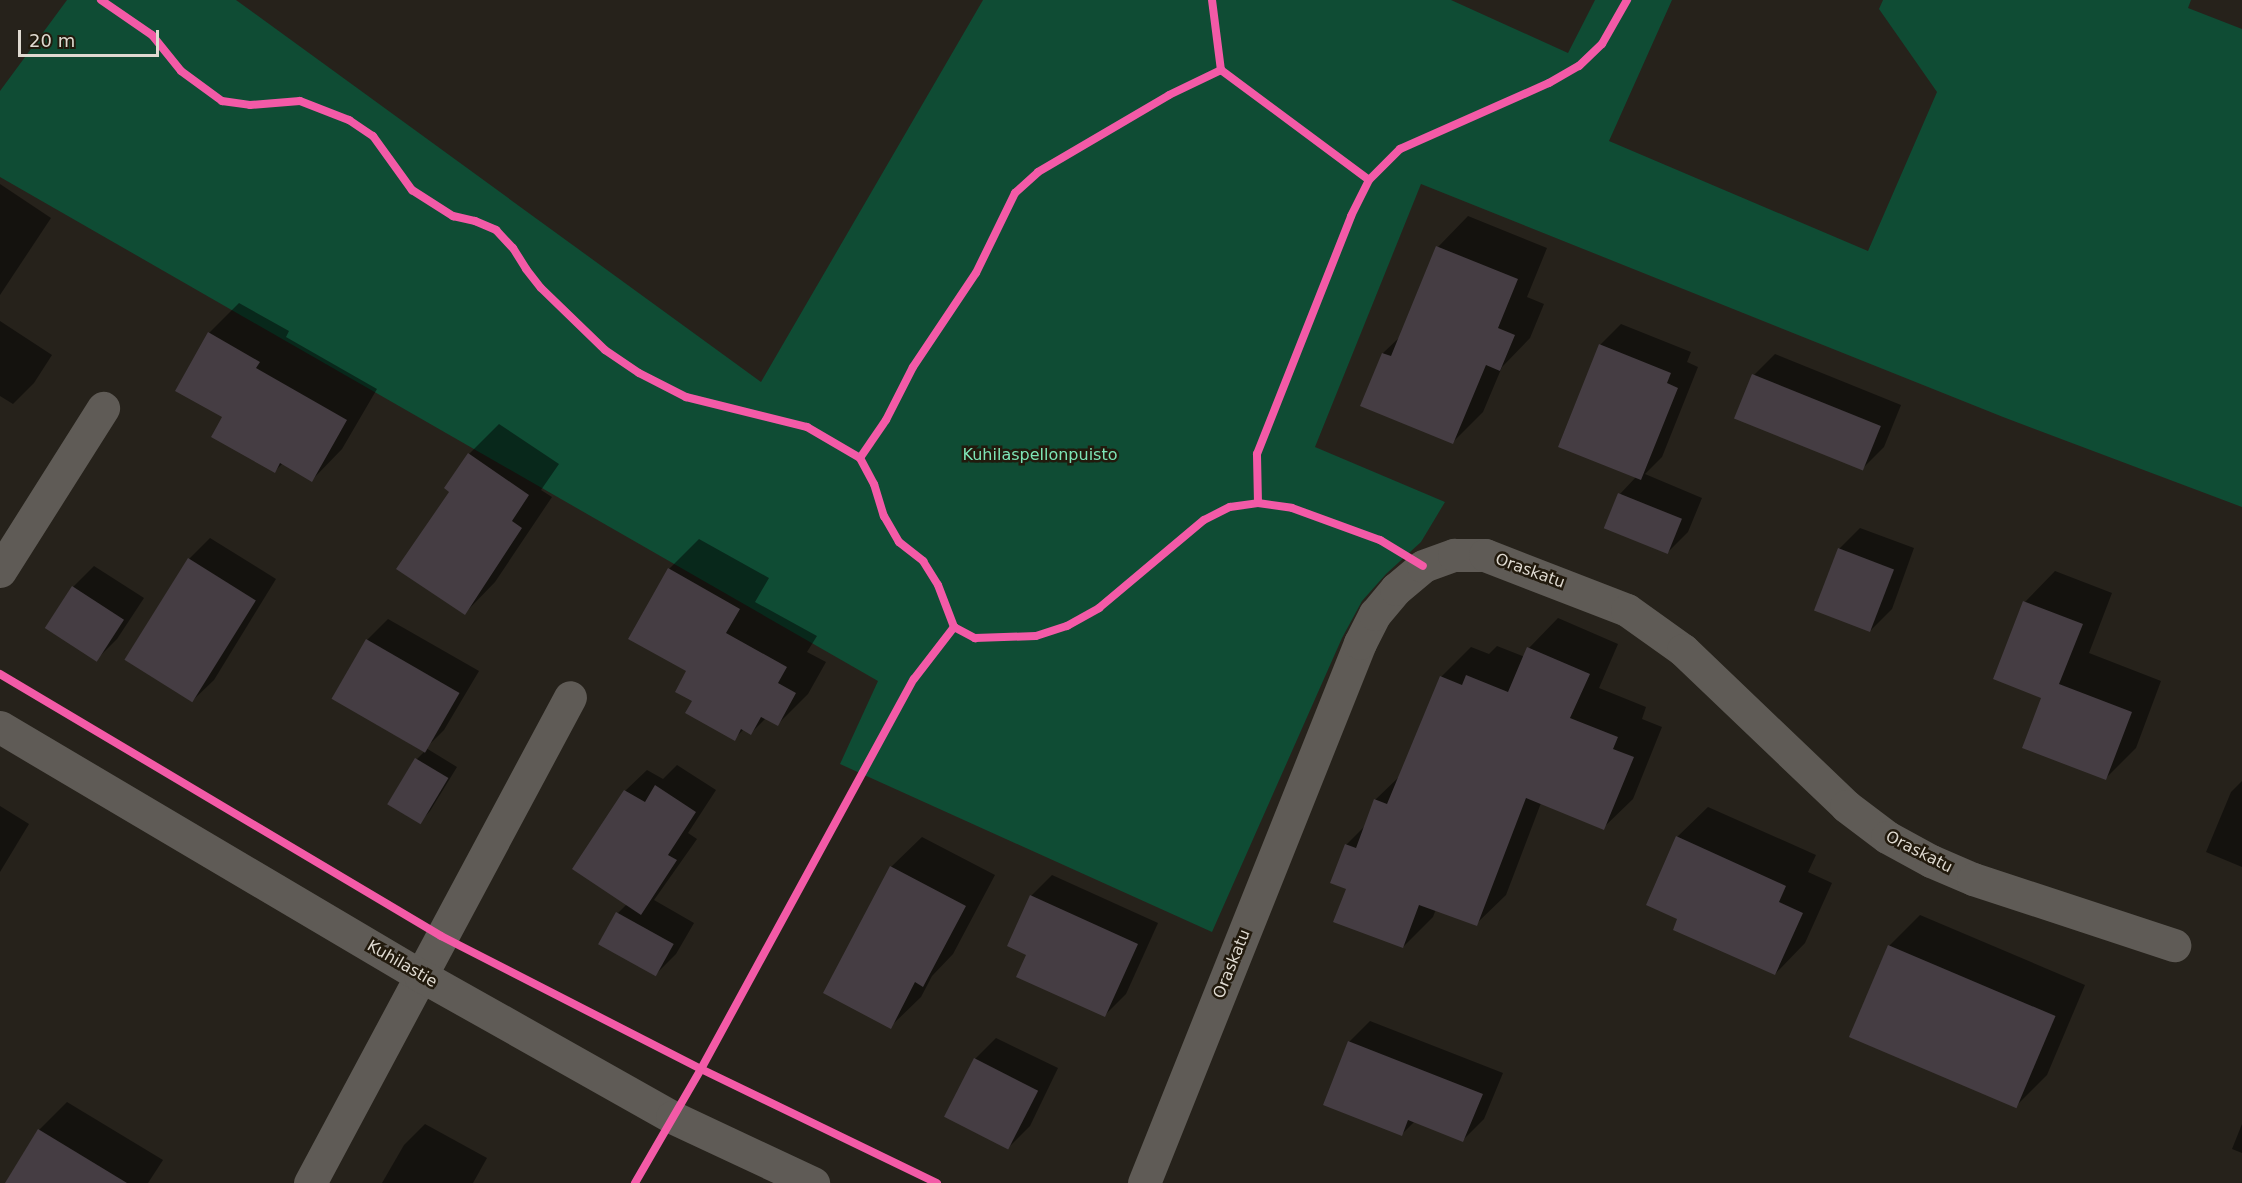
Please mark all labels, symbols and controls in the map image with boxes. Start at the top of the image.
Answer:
scale bar [21,18,162,56]
text: 20 m [29,30,75,51]
park label: Kuhilaspellonpuisto [963,445,1117,465]
street label: Oraskatu [1493,550,1567,592]
street label: Oraskatu [1882,827,1956,877]
street label: Oraskatu [1210,927,1254,1001]
street label: Kuhilastie [364,936,440,992]

